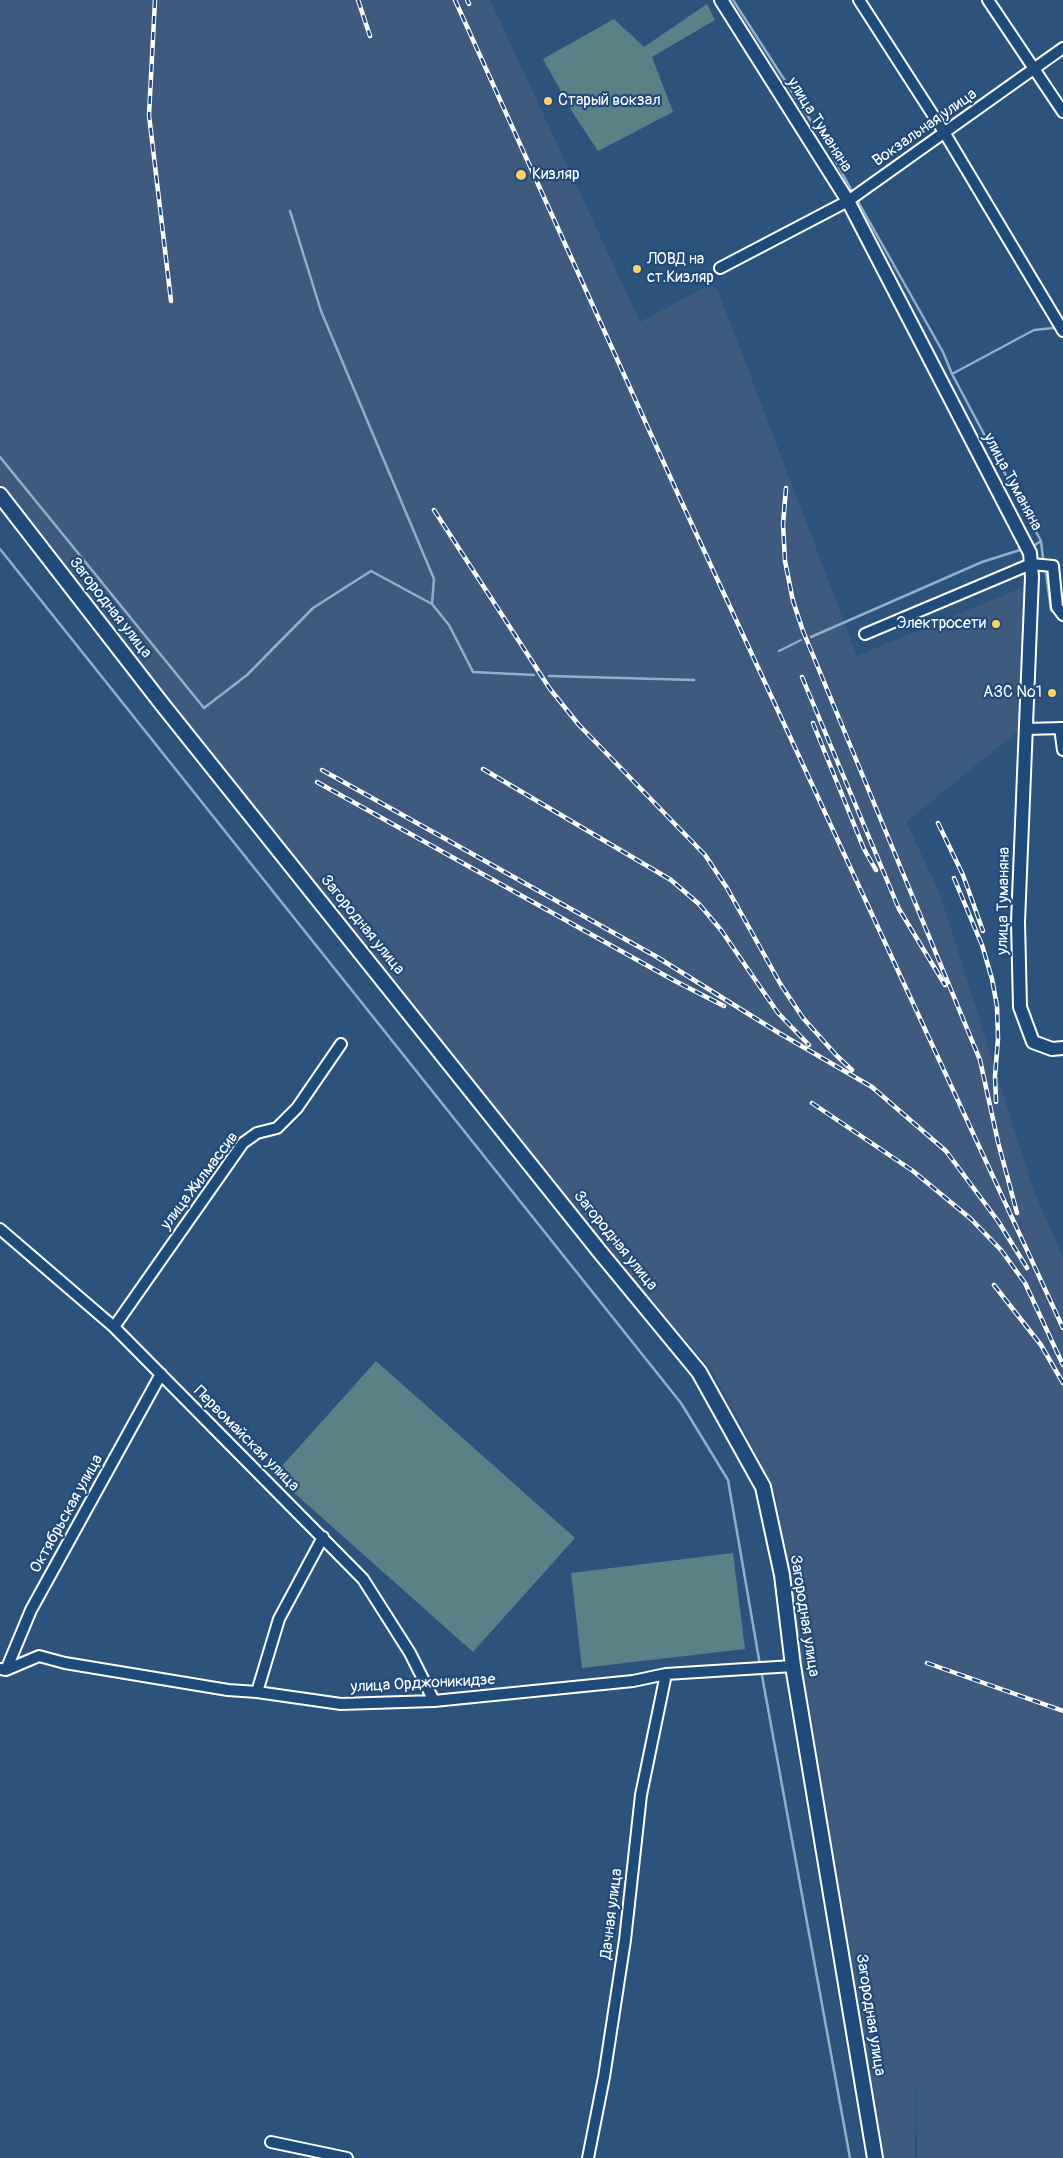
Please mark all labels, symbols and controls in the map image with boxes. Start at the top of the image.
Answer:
street label: улица Туманяна [782,74,856,176]
street label: Вокзальная улица [869,85,981,171]
place label: Старый вокзал [558,91,661,111]
marker: Старый вокзал [542,95,554,107]
place label: Кизляр [532,165,580,185]
marker: Кизляр [514,168,528,182]
place label: ЛОВД на ст.Кизляр [647,250,714,288]
marker: ЛОВД на ст.Кизляр [631,263,643,275]
street label: улица Туманяна [978,430,1046,534]
street label: Загородная улица [65,554,155,662]
place label: Электросети [897,614,986,634]
marker: Электросети [990,618,1002,630]
place label: АЗС №1 [983,683,1042,703]
marker: АЗС №1 [1046,687,1058,699]
street label: улица Туманяна [993,847,1015,955]
street label: Загородная улица [316,871,408,979]
street label: улица Жилмассив [157,1128,243,1234]
street label: Загородная улица [569,1187,661,1295]
street label: Первомайская улица [189,1382,303,1496]
street label: Октябрьская улица [26,1451,108,1577]
street label: Загородная улица [785,1554,823,1678]
street label: улица Орджоникидзе [350,1671,496,1697]
street label: Дачная улица [597,1867,627,1961]
street label: Загородная улица [851,1953,889,2077]

